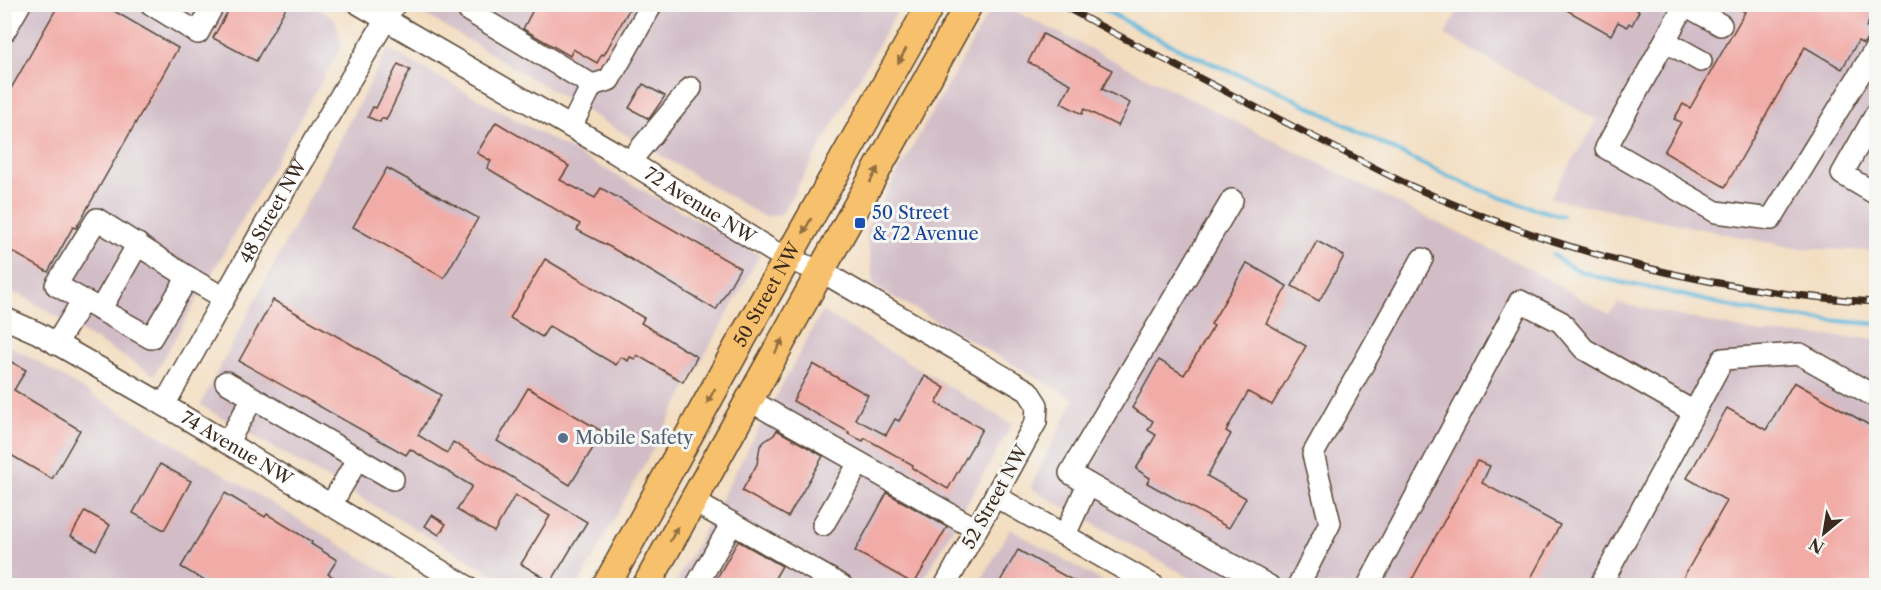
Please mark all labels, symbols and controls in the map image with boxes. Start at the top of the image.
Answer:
one-way arrow [897,47,907,64]
street label: 48 Street NW [235,154,312,268]
street label: 72 Avenue NW [640,163,760,249]
one-way arrow [869,167,880,183]
place label: 50 Street & 72 Avenue [872,202,979,245]
marker: 50 Street & 72 Avenue [853,216,867,230]
one-way arrow [802,218,812,235]
street label: 50 Street NW [729,237,806,351]
one-way arrow [774,337,784,354]
one-way arrow [706,388,716,405]
street label: 74 Avenue NW [177,407,298,491]
place label: Mobile Safety [575,427,694,449]
marker: Mobile Safety [556,431,570,445]
street label: 52 Street NW [957,440,1033,553]
north arrow [1794,503,1854,563]
one-way arrow [669,526,679,543]
text: N [1805,534,1828,558]

